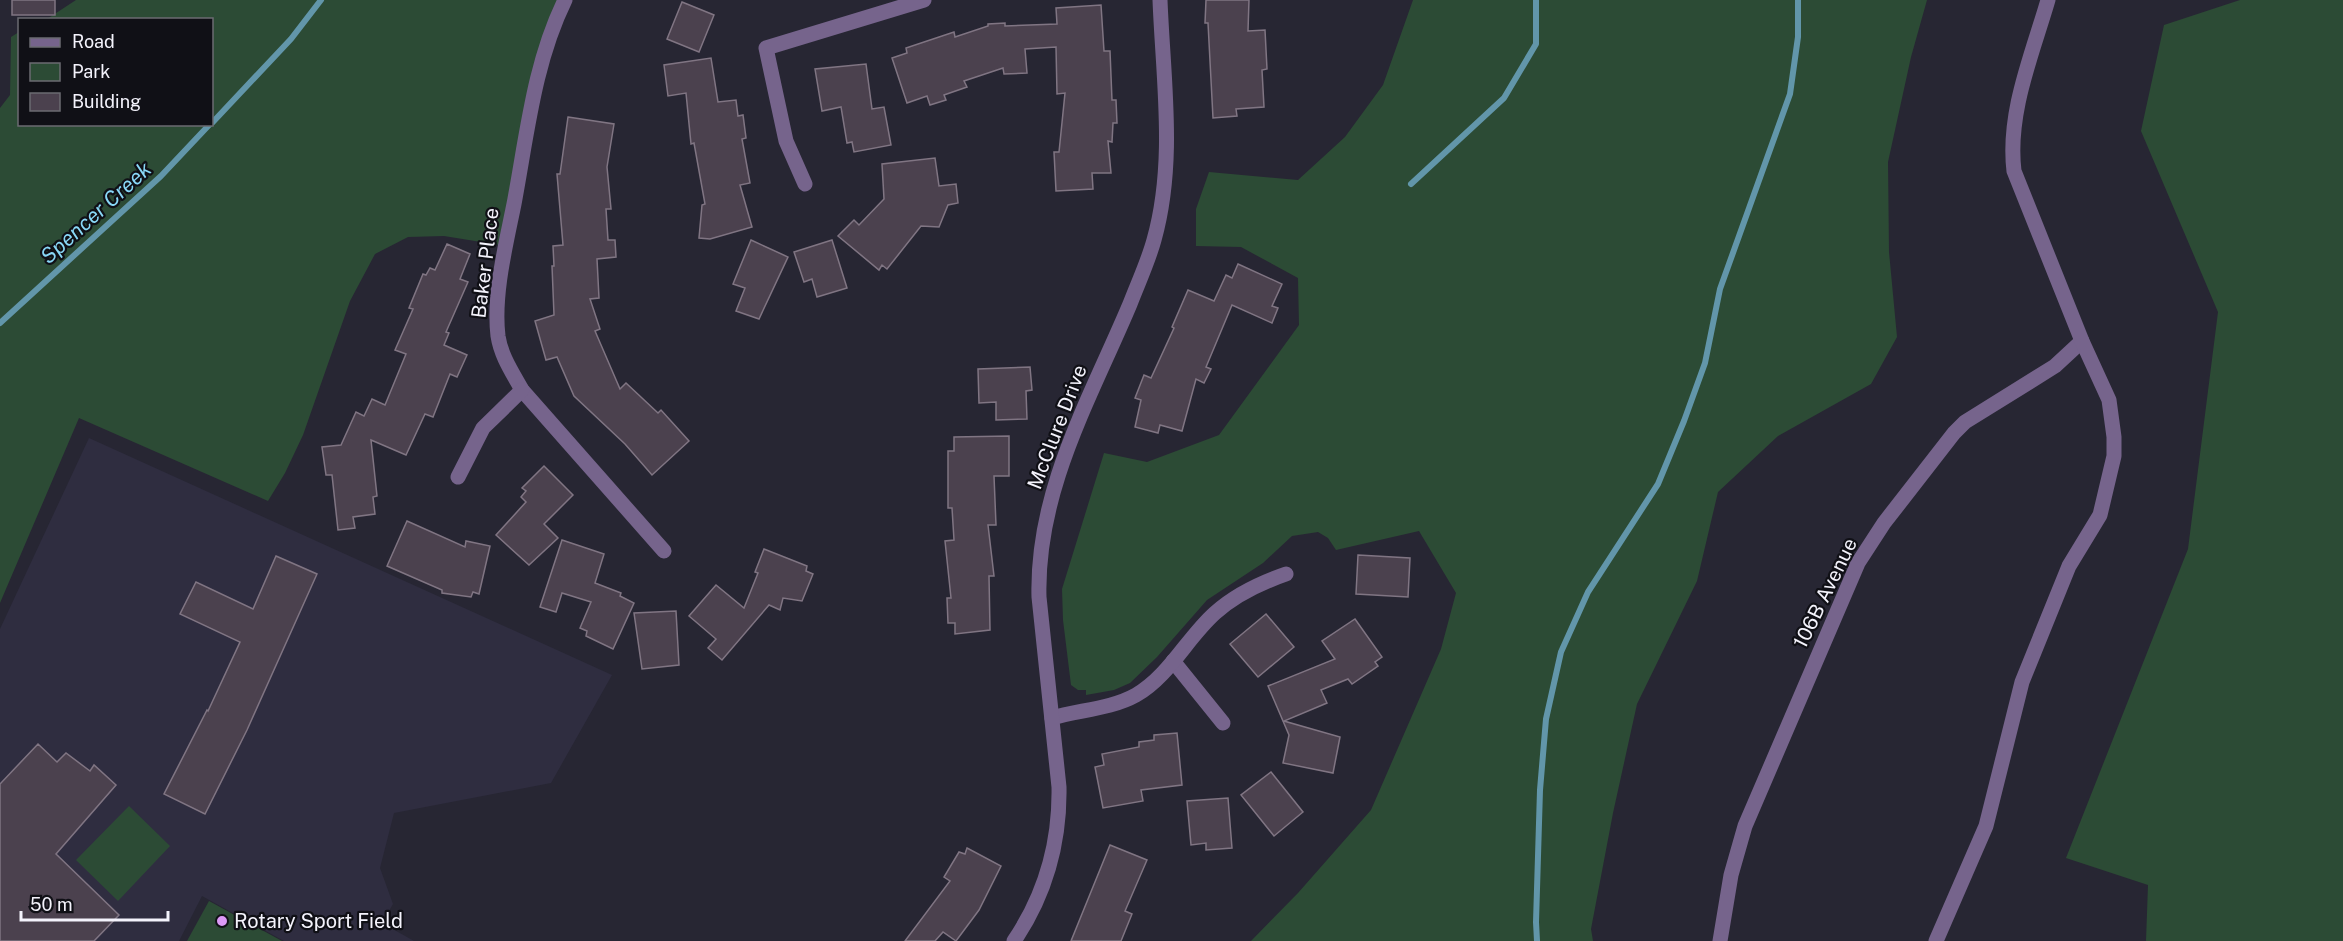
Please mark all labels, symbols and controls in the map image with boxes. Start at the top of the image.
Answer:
legend [18,18,213,126]
text: Road [72,31,115,52]
text: Park [72,61,110,82]
text: Building [72,91,141,112]
water label: Spencer Creek [35,156,157,269]
street label: Baker Place [466,206,504,320]
street label: McClure Drive [1022,361,1092,493]
street label: 106B Avenue [1788,534,1862,652]
scale bar [21,884,168,922]
text: 50 m [30,894,73,915]
place label: Rotary Sport Field [234,909,403,933]
marker: Rotary Sport Field [215,914,229,928]

